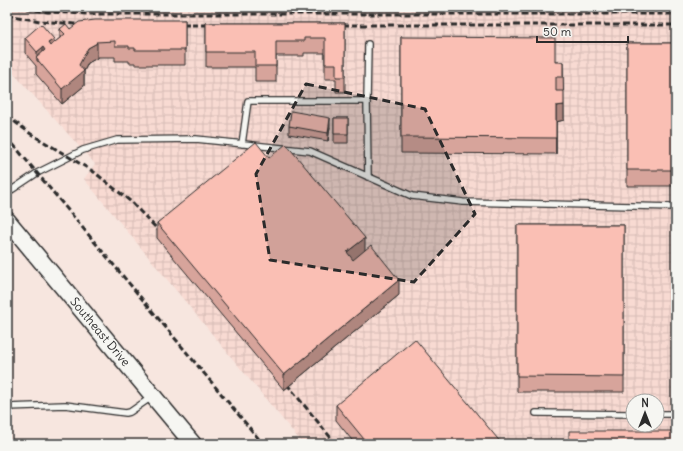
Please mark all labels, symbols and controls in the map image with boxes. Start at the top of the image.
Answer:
scale bar [537,18,628,44]
text: 50 m [543,24,572,39]
street label: Southeast Drive [67,294,134,369]
north arrow [625,393,665,433]
text: N [641,396,649,410]

